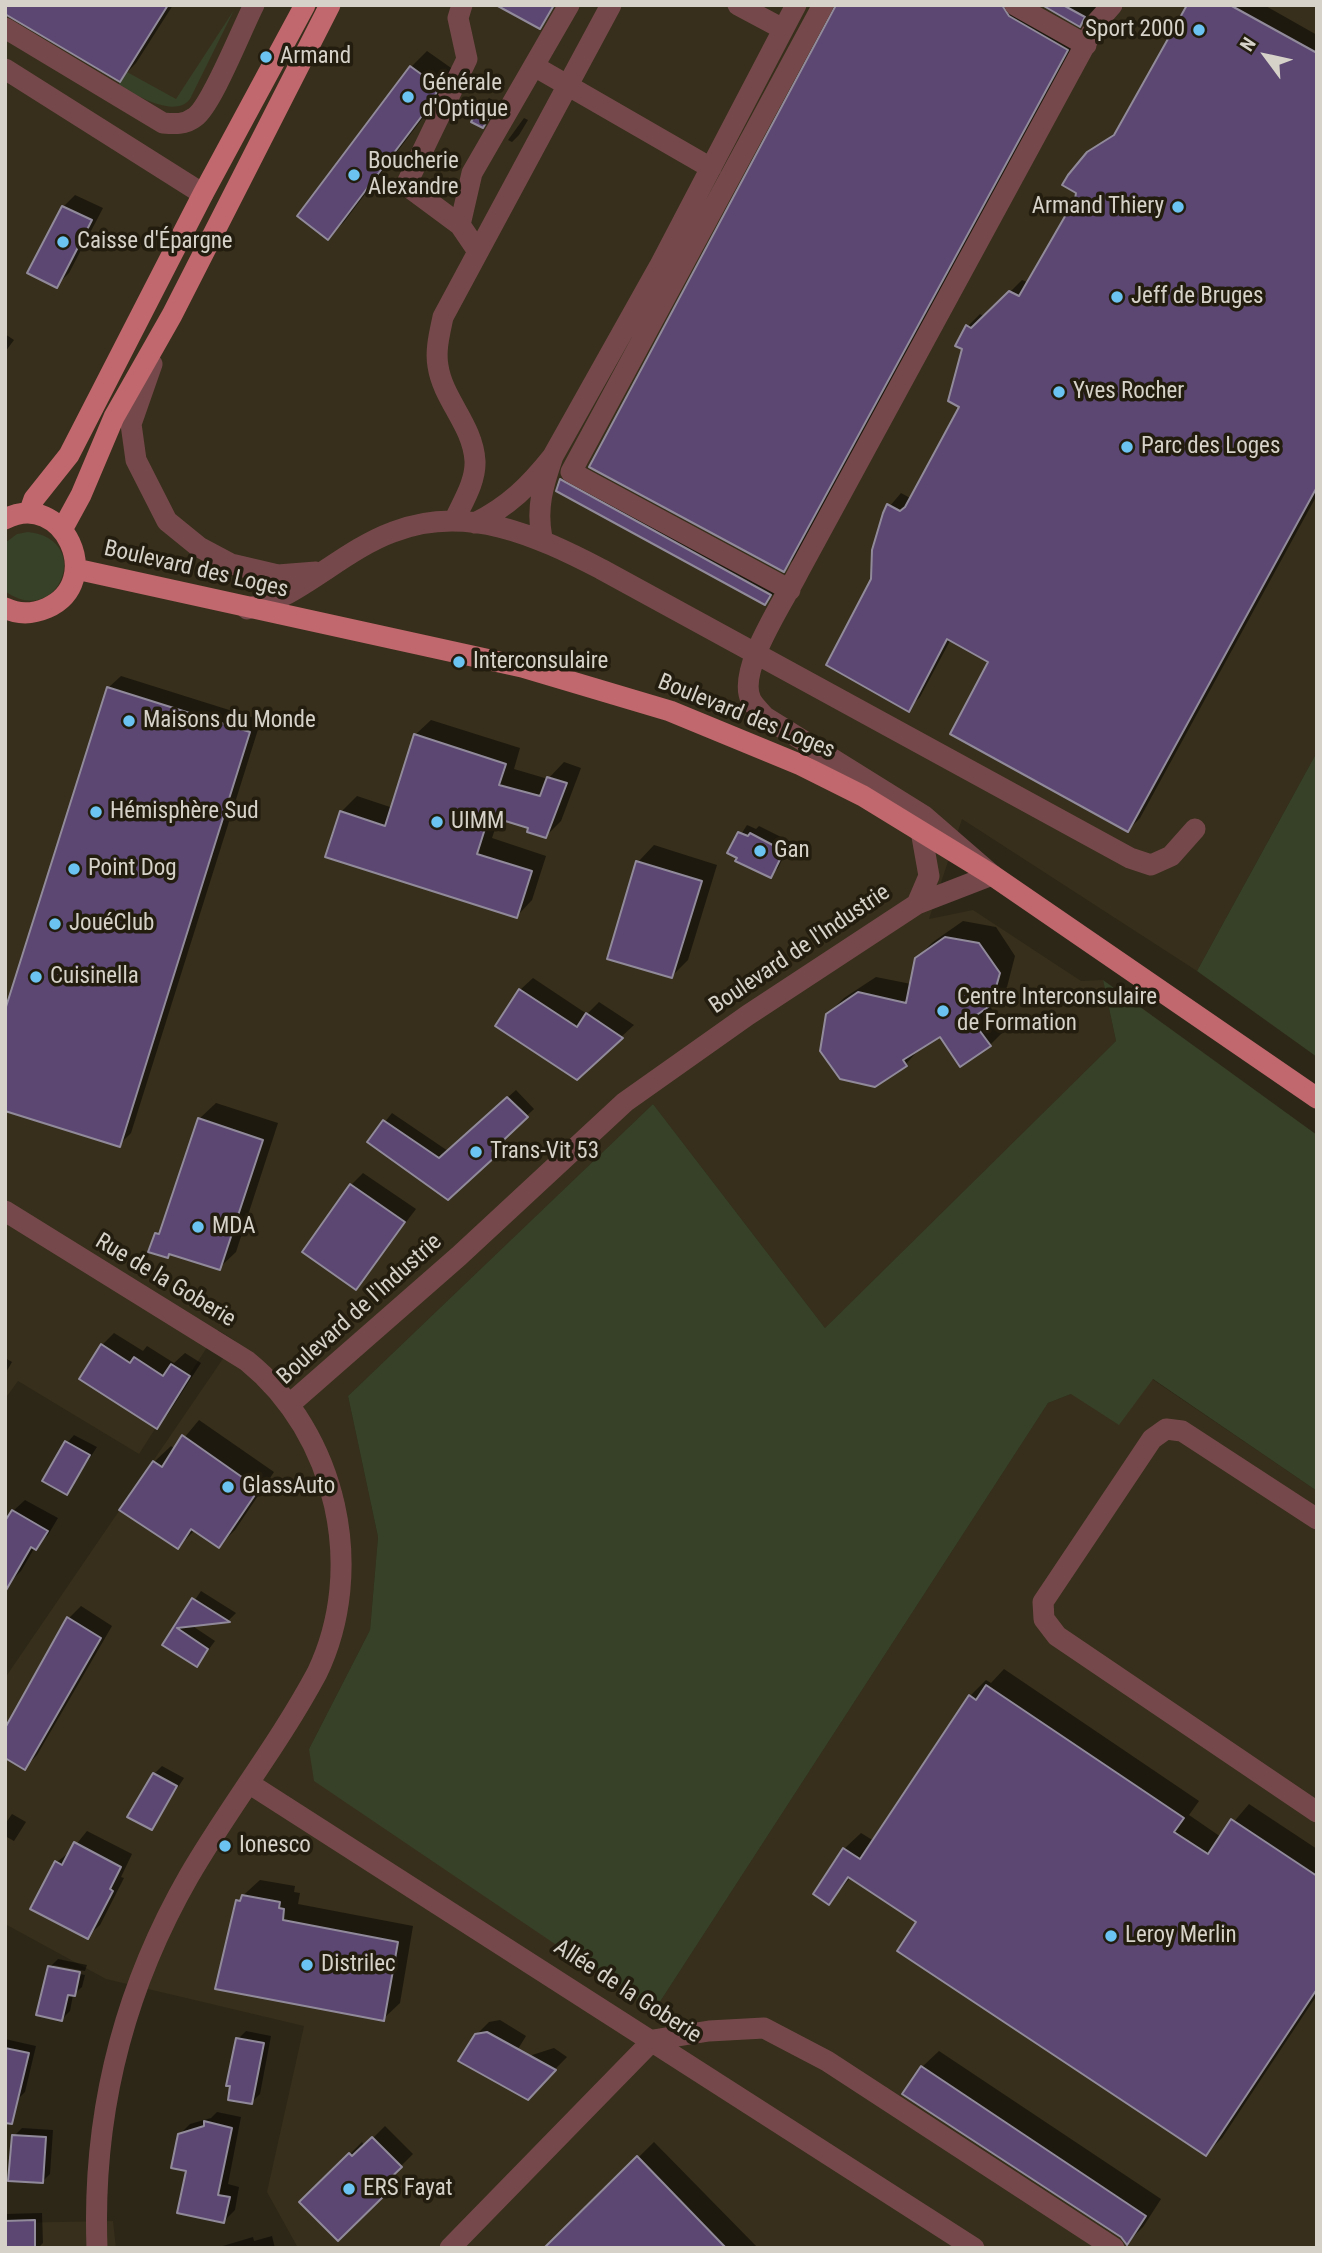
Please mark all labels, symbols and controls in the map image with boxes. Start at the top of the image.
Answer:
place label: Sport 2000 [1085,16,1185,44]
north arrow [1231,21,1301,91]
marker: Sport 2000 [1191,22,1207,38]
text: N [1235,33,1261,55]
place label: Armand [280,43,351,71]
marker: Armand [258,49,274,65]
place label: Générale d'Optique [422,70,508,124]
marker: Générale d'Optique [400,89,416,105]
place label: Boucherie Alexandre [368,148,459,202]
marker: Boucherie Alexandre [346,167,362,183]
place label: Armand Thiery [1032,193,1164,221]
marker: Armand Thiery [1170,199,1186,215]
place label: Caisse d'Épargne [77,228,233,256]
marker: Caisse d'Épargne [55,234,71,250]
place label: Jeff de Bruges [1131,283,1263,311]
marker: Jeff de Bruges [1109,289,1125,305]
place label: Yves Rocher [1073,378,1184,406]
marker: Yves Rocher [1051,384,1067,400]
place label: Parc des Loges [1141,433,1280,461]
marker: Parc des Loges [1119,439,1135,455]
street label: Boulevard des Loges [101,535,291,605]
place label: Interconsulaire [473,648,608,676]
marker: Interconsulaire [451,654,467,670]
street label: Boulevard des Loges [654,669,838,765]
place label: Maisons du Monde [143,707,316,735]
marker: Maisons du Monde [121,713,137,729]
place label: Hémisphère Sud [110,798,259,826]
marker: Hémisphère Sud [88,804,104,820]
place label: UIMM [451,808,504,836]
marker: UIMM [429,814,445,830]
place label: Gan [774,837,810,865]
marker: Gan [752,843,768,859]
place label: Point Dog [88,855,177,883]
marker: Point Dog [66,861,82,877]
street label: Boulevard de l'Industrie [704,879,896,1021]
place label: JouéClub [69,910,154,938]
marker: JouéClub [47,916,63,932]
place label: Cuisinella [50,963,139,991]
marker: Cuisinella [28,969,44,985]
place label: Centre Interconsulaire de Formation [957,984,1157,1038]
marker: Centre Interconsulaire de Formation [935,1003,951,1019]
place label: Trans-Vit 53 [490,1138,599,1166]
marker: Trans-Vit 53 [468,1144,484,1160]
place label: MDA [212,1213,256,1241]
marker: MDA [190,1219,206,1235]
street label: Rue de la Goberie [90,1228,240,1334]
street label: Boulevard de l'Industrie [272,1229,448,1391]
place label: GlassAuto [242,1473,335,1501]
marker: GlassAuto [220,1479,236,1495]
place label: Ionesco [239,1832,311,1860]
marker: Ionesco [217,1838,233,1854]
place label: Leroy Merlin [1125,1922,1237,1950]
marker: Leroy Merlin [1103,1928,1119,1944]
street label: Allée de la Goberie [548,1934,706,2050]
place label: Distrilec [321,1951,396,1979]
marker: Distrilec [299,1957,315,1973]
place label: ERS Fayat [363,2175,453,2203]
marker: ERS Fayat [341,2181,357,2197]

